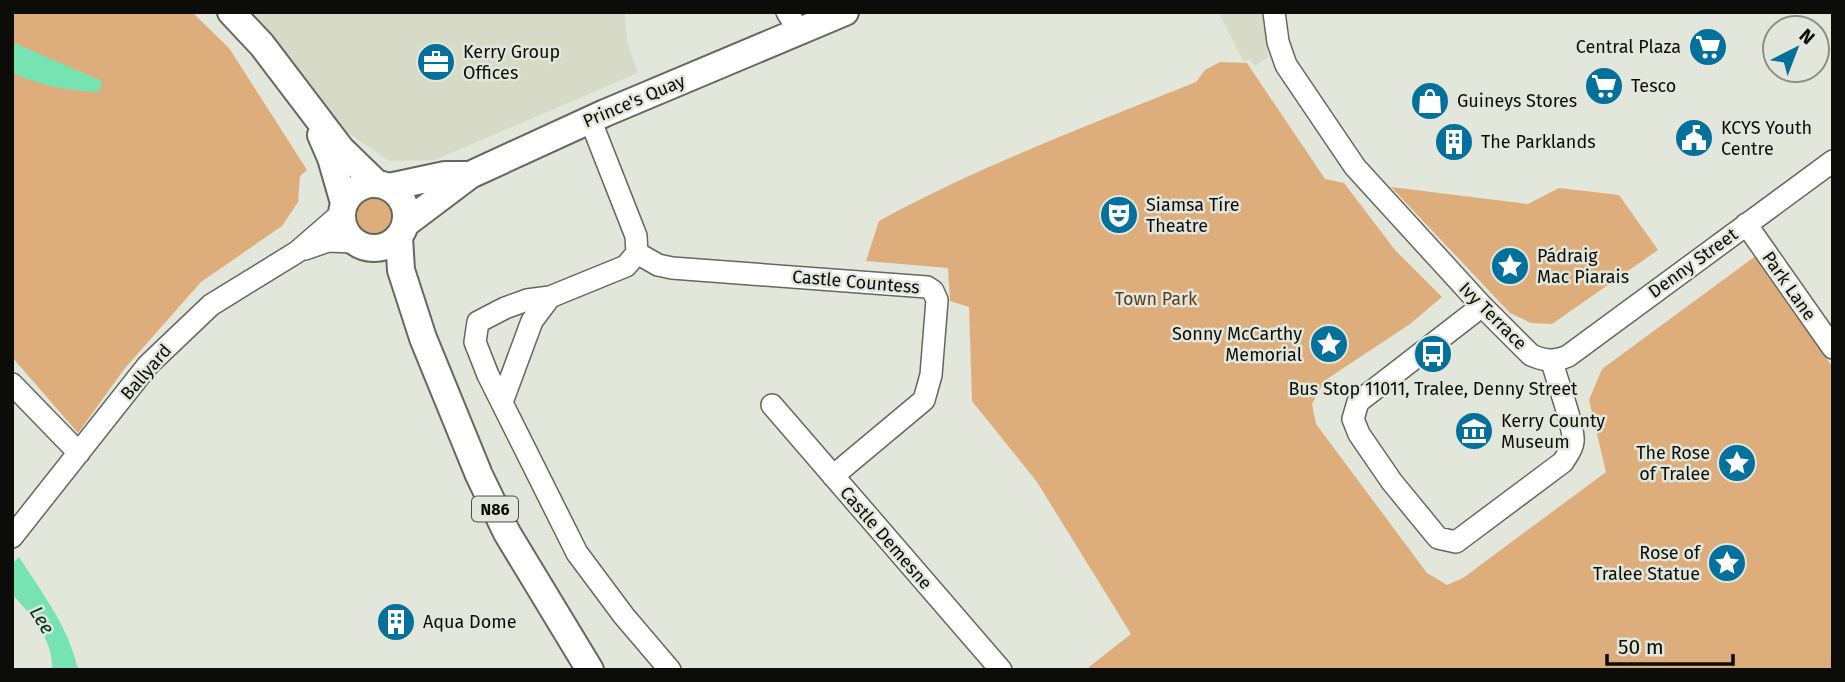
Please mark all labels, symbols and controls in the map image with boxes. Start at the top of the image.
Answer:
north arrow [1761,14,1831,84]
text: N [1795,24,1819,50]
supermarket icon: Central Plaza [1687,26,1729,68]
place label: Central Plaza [1576,36,1681,58]
office icon: Kerry Group Offices [415,41,457,83]
place label: Kerry Group Offices [463,41,560,84]
supermarket icon: Tesco [1583,65,1625,107]
street label: Prince's Quay [580,70,688,132]
place label: Tesco [1631,75,1676,97]
shop icon: Guineys Stores [1409,80,1451,122]
place label: Guineys Stores [1457,90,1577,112]
public building icon: KCYS Youth Centre [1673,117,1715,159]
place label: KCYS Youth Centre [1721,117,1812,160]
building icon: The Parklands [1433,121,1475,163]
place label: The Parklands [1481,131,1596,153]
theatre icon: Siamsa Tíre Theatre [1098,194,1140,236]
place label: Siamsa Tíre Theatre [1146,194,1240,237]
street label: Denny Street [1644,223,1742,303]
place icon: Pádraig Mac Piarais [1489,245,1531,287]
place label: Pádraig Mac Piarais [1537,245,1629,288]
street label: Park Lane [1757,247,1821,325]
street label: Castle Countess [791,265,921,299]
street label: Ivy Terrace [1454,277,1532,355]
park label: Town Park [1115,288,1198,310]
place label: Sonny McCarthy Memorial [1172,323,1302,366]
place icon: Sonny McCarthy Memorial [1308,323,1350,365]
bus stop icon: Bus Stop 11011, Tralee, Denny Street [1412,333,1454,375]
street label: Ballyard [116,340,176,404]
place label: Bus Stop 11011, Tralee, Denny Street [1288,378,1578,400]
museum icon: Kerry County Museum [1453,410,1495,452]
place label: Kerry County Museum [1501,410,1605,453]
place label: The Rose of Tralee [1636,442,1710,485]
place icon: The Rose of Tralee [1716,442,1758,484]
street label: Castle Demesne [835,482,937,594]
road number: N86 [472,496,518,522]
place label: Rose of Tralee Statue [1593,542,1702,585]
place icon: Rose of Tralee Statue [1706,542,1748,584]
building icon: Aqua Dome [375,601,417,643]
water label: Lee [25,602,59,638]
place label: Aqua Dome [423,611,516,633]
scale bar [1607,622,1733,666]
text: 50 m [1618,634,1664,660]

